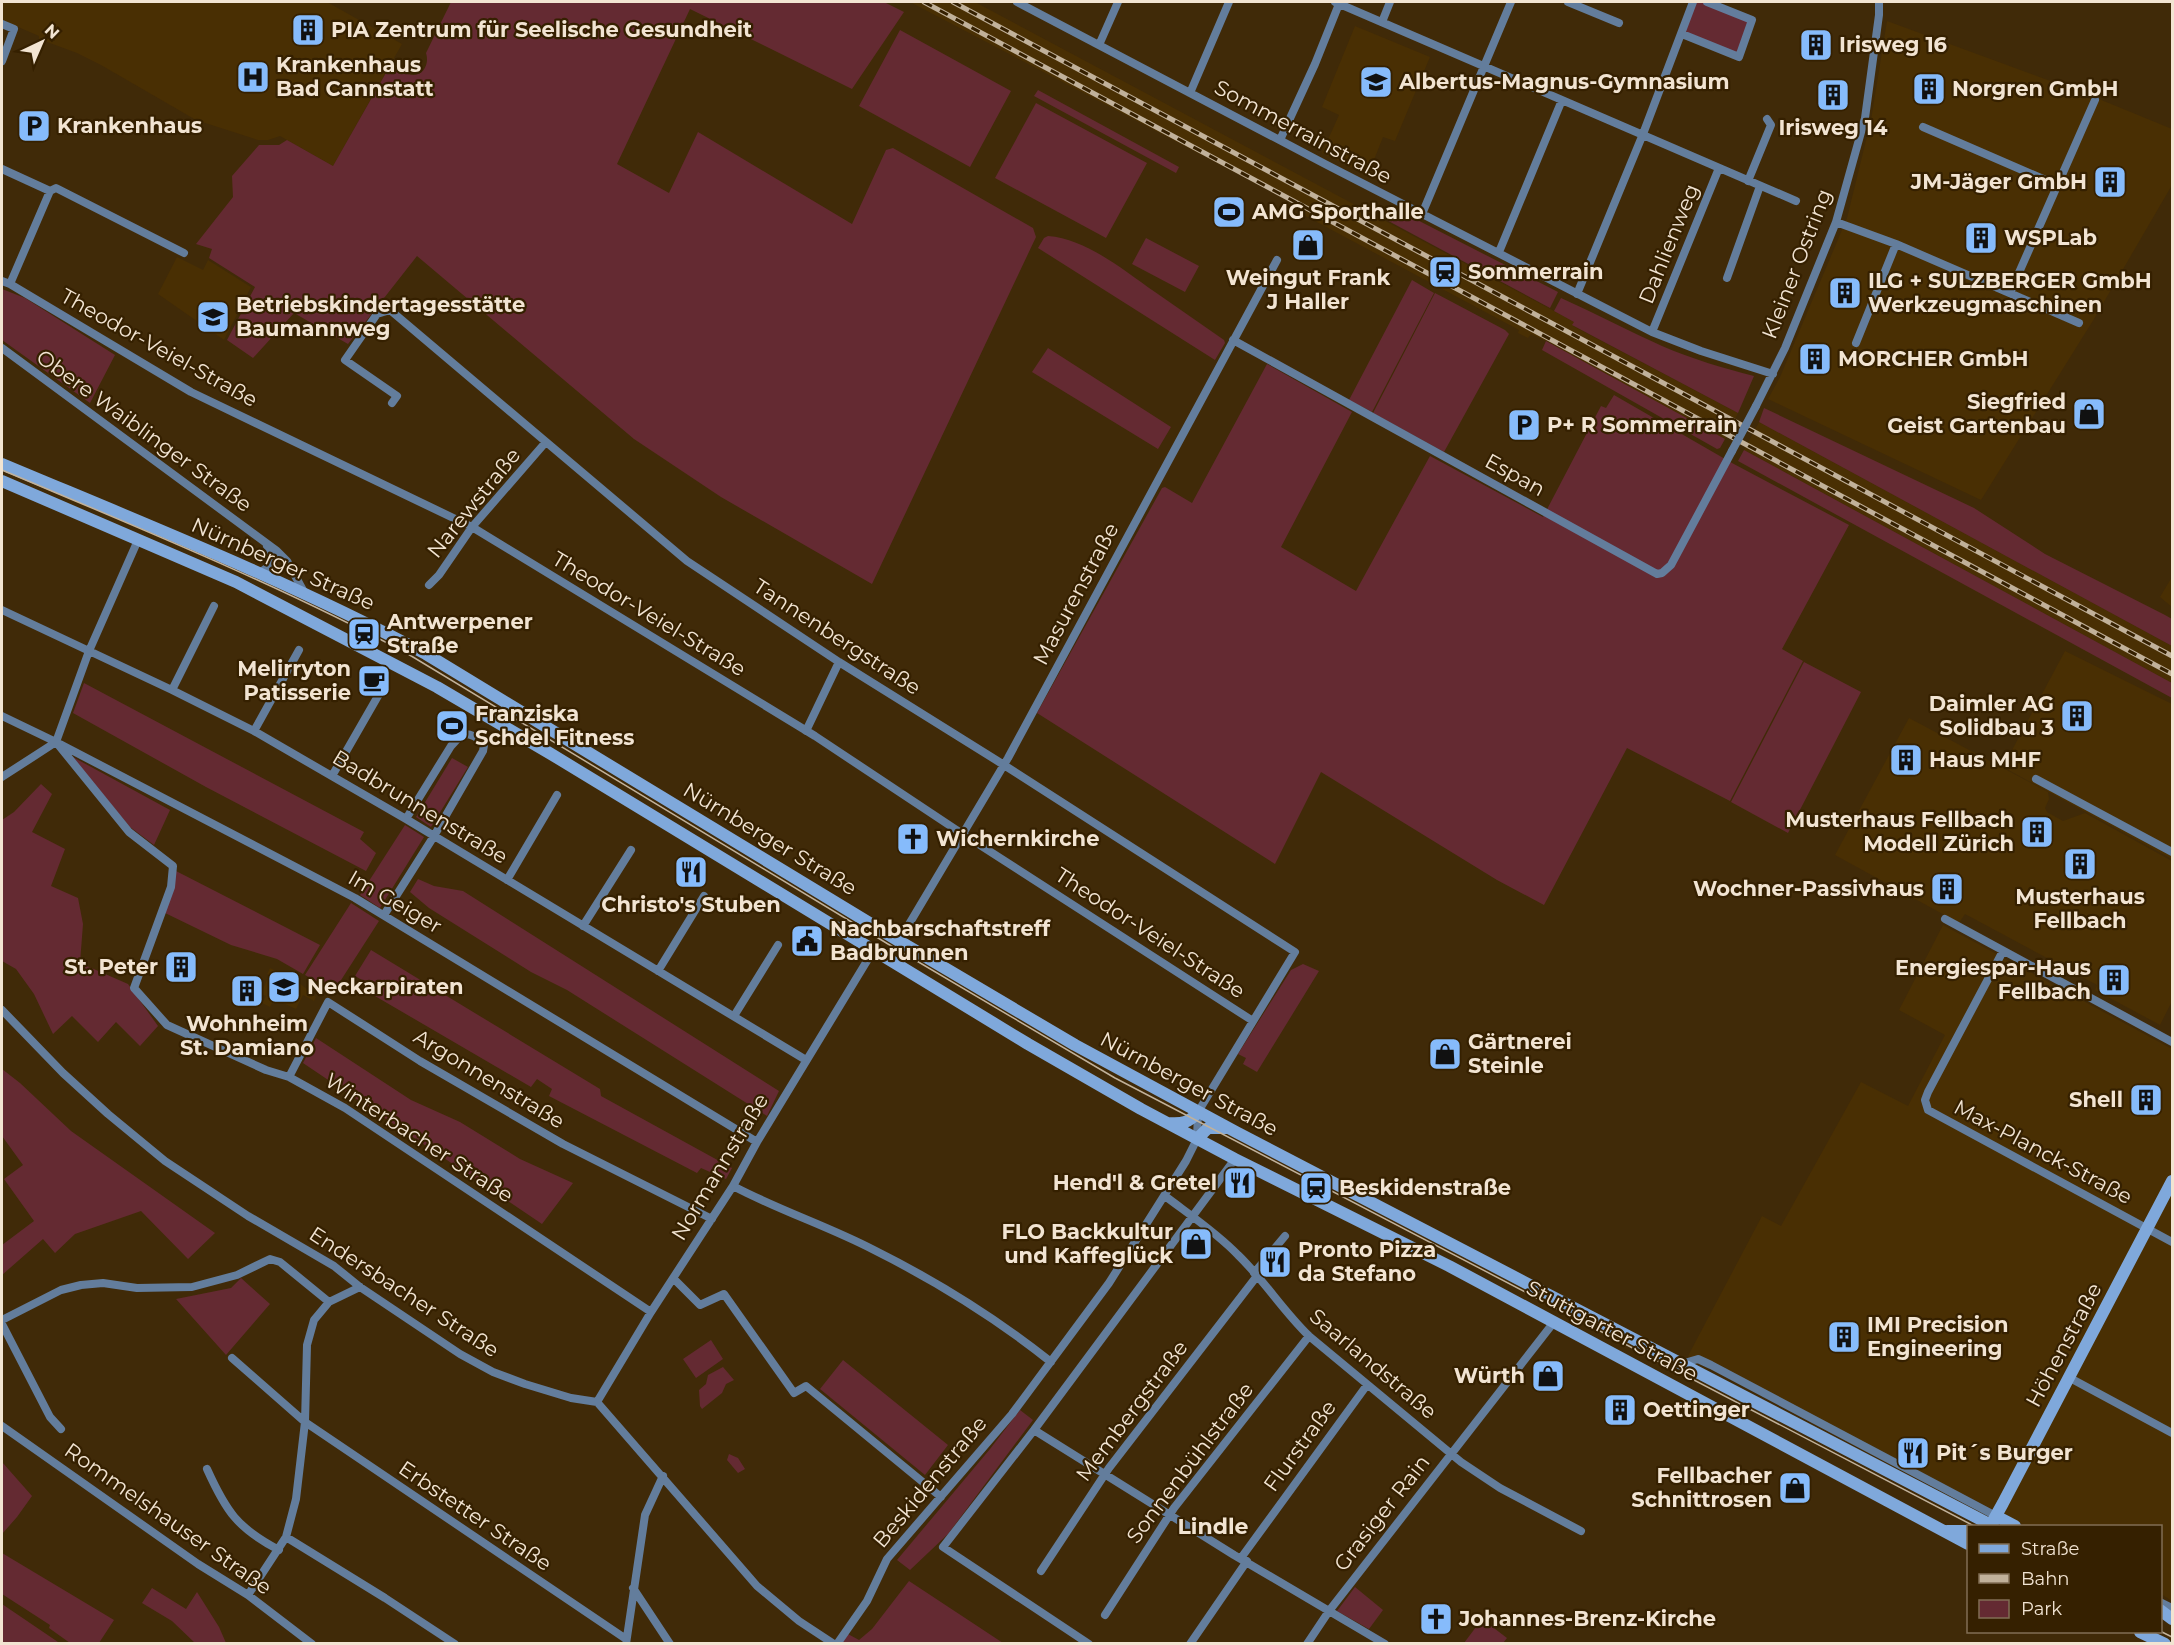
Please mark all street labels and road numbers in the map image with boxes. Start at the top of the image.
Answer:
street label: Sommerrainstraße [1210,74,1396,189]
street label: Dahlienweg [1633,180,1704,307]
street label: Kleiner Ostring [1756,185,1837,342]
street label: Theodor-Veiel-Straße [56,283,262,412]
street label: Obere Waiblinger Straße [32,344,257,517]
street label: Narewstraße [422,443,525,563]
street label: Espan [1481,448,1550,501]
street label: Nürnberger Straße [188,512,379,615]
street label: Masurenstraße [1028,518,1124,669]
street label: Theodor-Veiel-Straße [548,546,750,681]
street label: Tannenbergstraße [749,573,925,700]
street label: Badbrunnenstraße [328,744,512,869]
street label: Nürnberger Straße [679,777,861,900]
street label: Theodor-Veiel-Straße [1051,862,1250,1003]
street label: Im Geiger [344,865,447,938]
street label: Argonnenstraße [409,1024,569,1133]
street label: Nürnberger Straße [1096,1026,1282,1141]
street label: Winterbacher Straße [321,1067,518,1208]
street label: Normannstraße [666,1089,773,1245]
street label: Max-Planck-Straße [1950,1094,2137,1209]
street label: Endersbacher Straße [305,1221,504,1362]
street label: Stuttgarter Straße [1522,1275,1702,1386]
street label: Höhenstraße [2020,1279,2107,1411]
street label: Saarlandstraße [1305,1303,1442,1424]
street label: Membergstraße [1070,1335,1193,1486]
street label: Sonnenbühlstraße [1121,1377,1258,1548]
street label: Flurstraße [1258,1395,1341,1496]
street label: Beskidenstraße [867,1411,992,1552]
street label: Rommelshauser Straße [60,1437,277,1600]
street label: Grasiger Rain [1329,1450,1435,1576]
street label: Erbstetter Straße [394,1455,556,1576]

